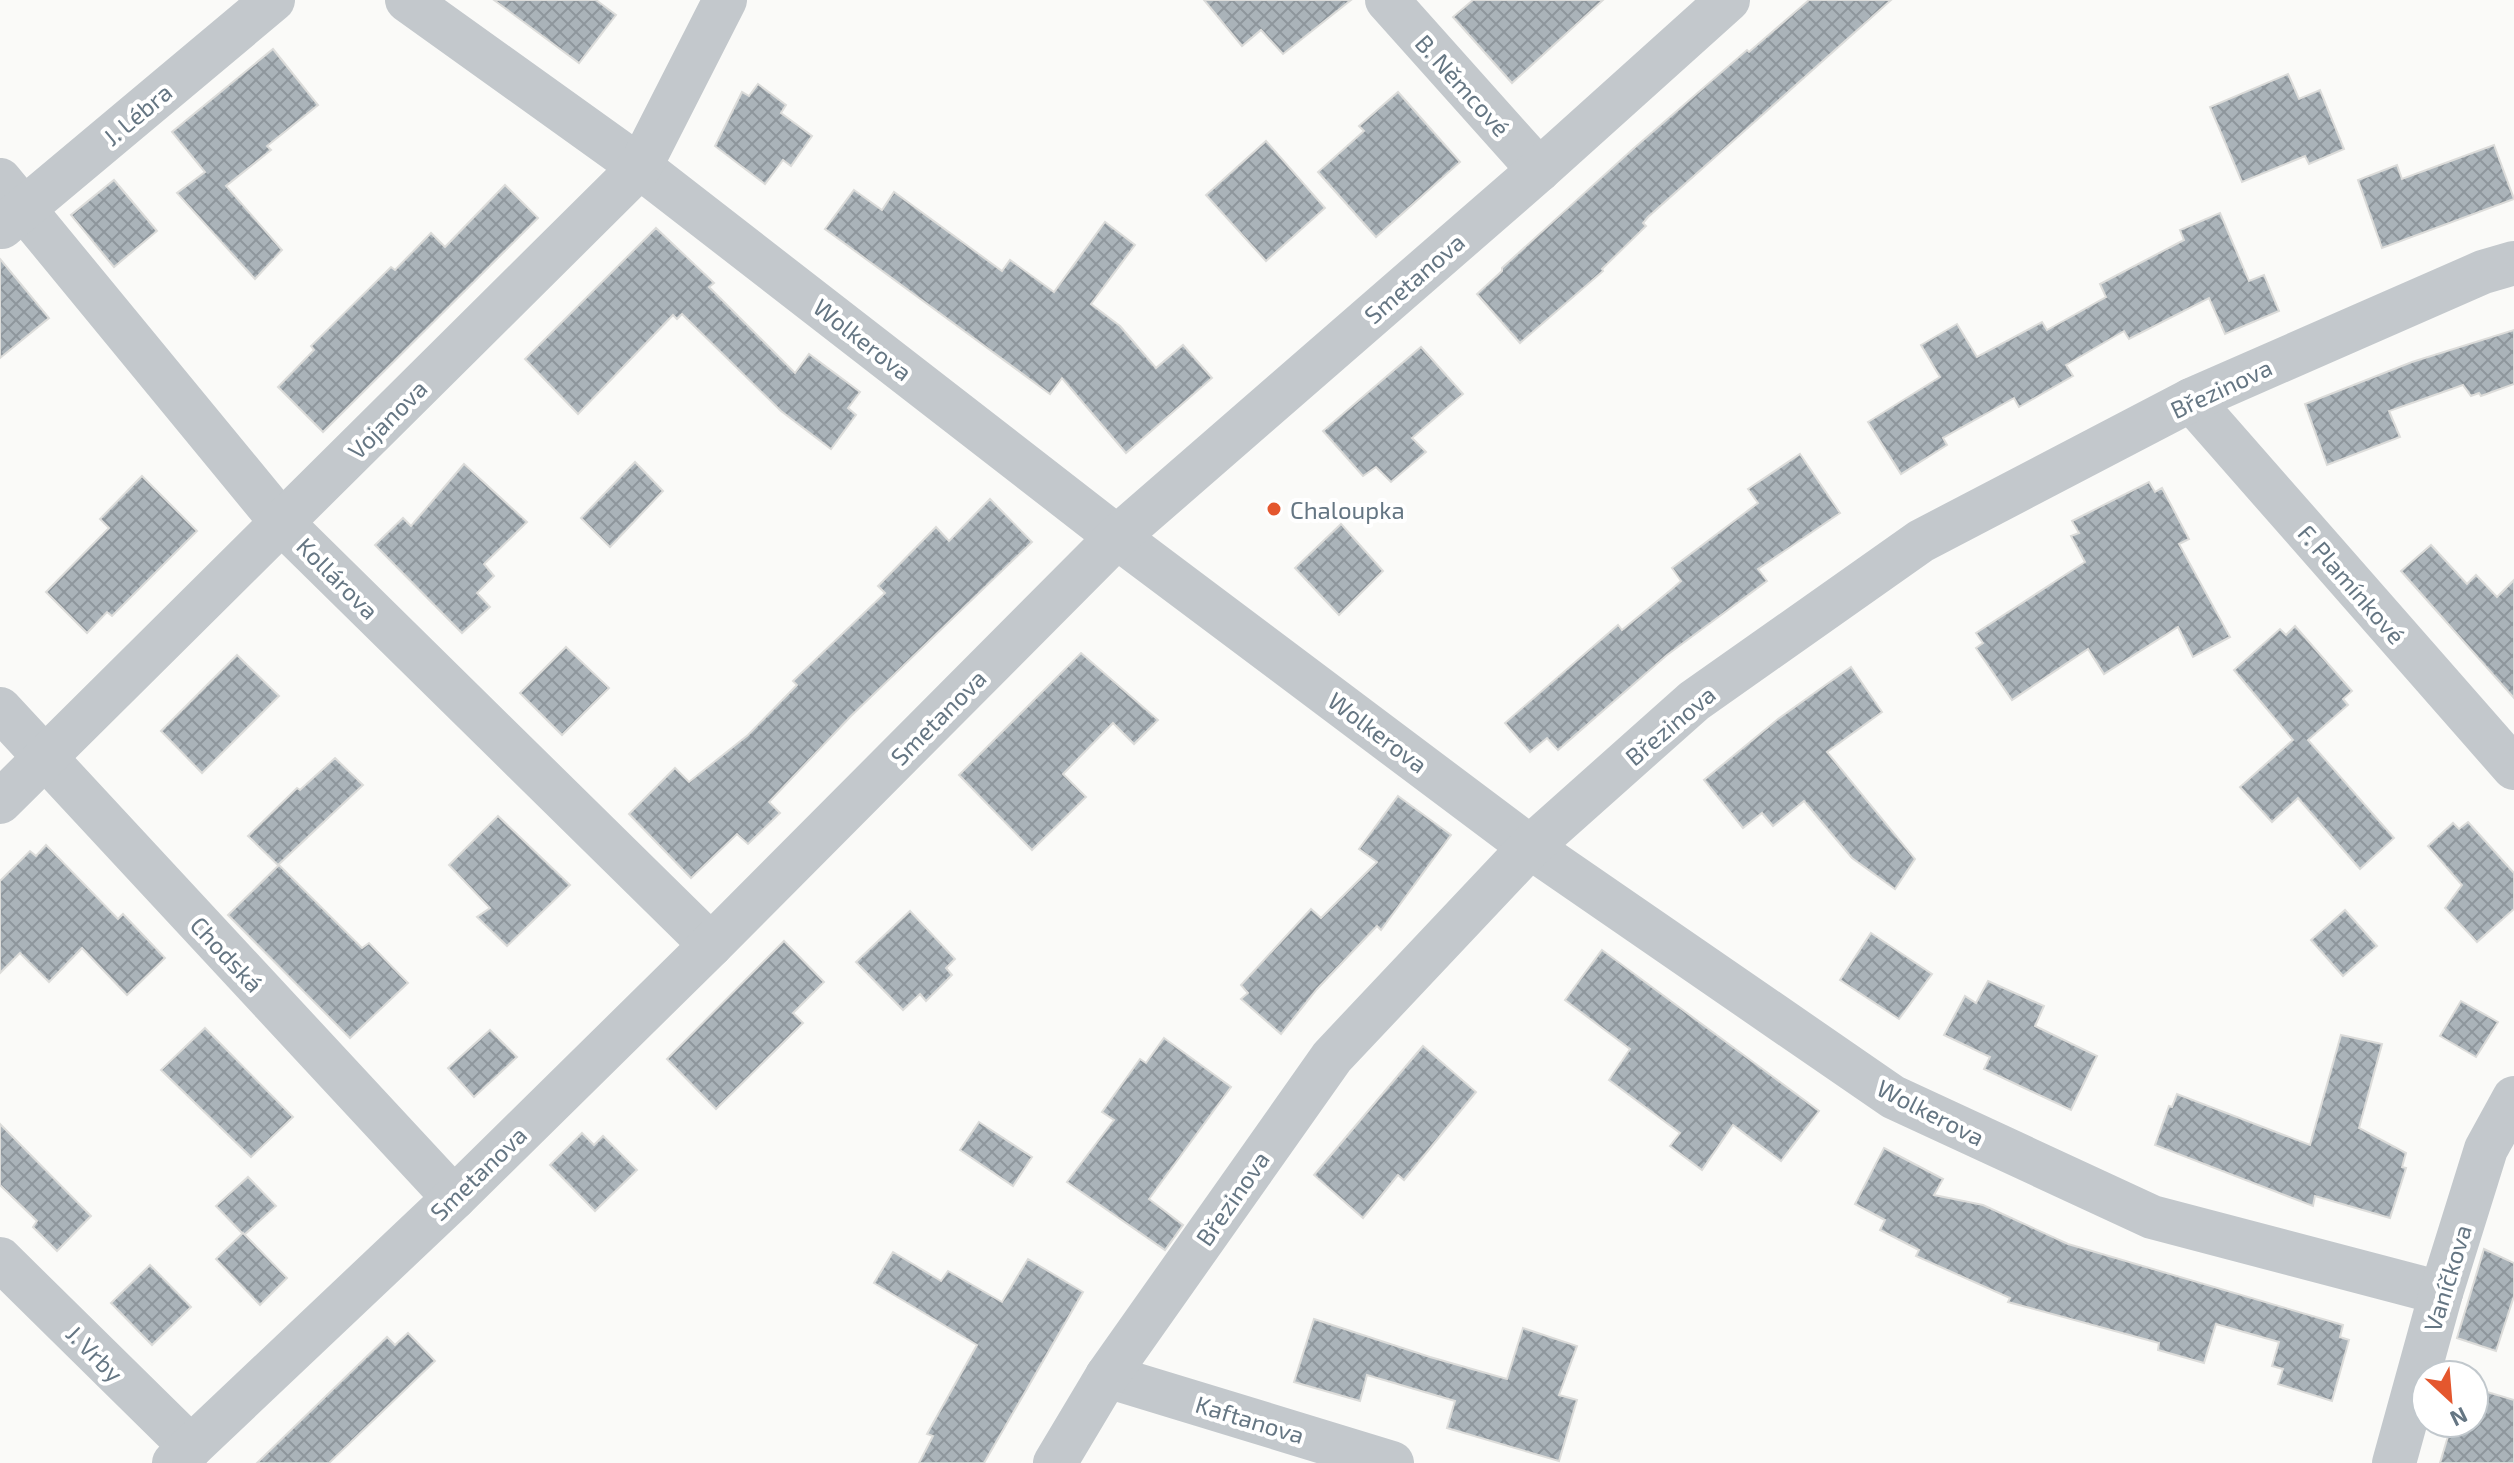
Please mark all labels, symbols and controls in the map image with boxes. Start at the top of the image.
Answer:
street label: B. Němcové [1410,28,1516,142]
street label: J. Lébra [97,77,177,151]
street label: Smetanova [1358,227,1470,329]
street label: Wolkerova [808,292,918,386]
street label: Březinova [2166,352,2276,424]
street label: Vojanova [341,373,433,465]
place label: Chaloupka [1290,495,1405,524]
marker: Chaloupka [1265,500,1283,518]
street label: F. Plamínkové [2292,519,2412,649]
street label: Kollárova [291,531,385,625]
street label: Smetanova [884,663,992,771]
street label: Březinova [1619,679,1721,771]
street label: Wolkerova [1323,685,1433,779]
street label: Chodská [185,910,269,998]
street label: Wolkerova [1873,1073,1989,1151]
street label: Smetanova [424,1120,532,1226]
street label: Březinova [1189,1145,1275,1251]
street label: Vaníčkova [2417,1221,2477,1335]
street label: J. Vrby [61,1319,130,1388]
north arrow [2410,1359,2490,1439]
street label: Kaftanova [1192,1389,1308,1449]
text: N [2446,1403,2472,1433]

